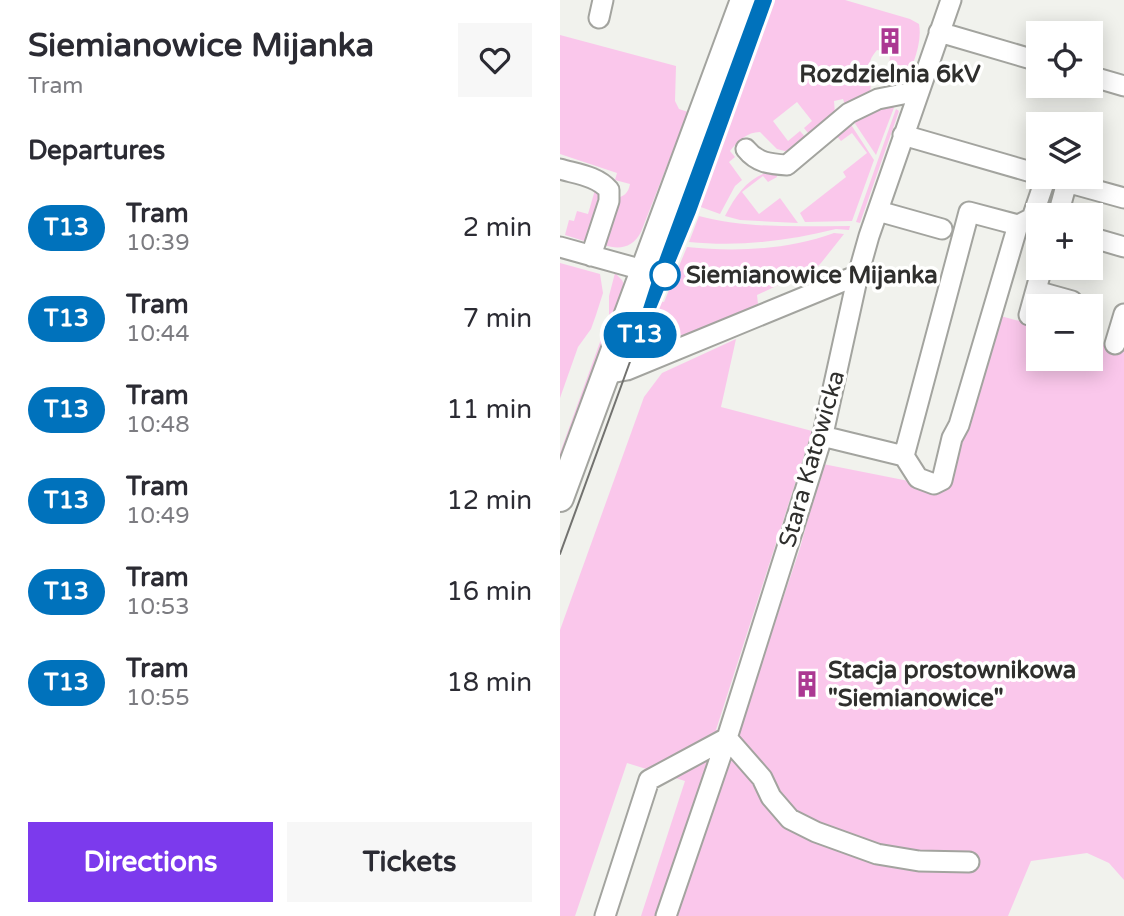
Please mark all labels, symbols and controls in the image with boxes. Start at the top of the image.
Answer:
map controls [1026,21,1103,371]
button: locate [1026,21,1103,98]
button: heart [458,23,532,97]
text: Siemianowice Mijanka [28,26,374,65]
building icon: Rozdzielnia 6kV [875,26,905,56]
place label: Rozdzielnia 6kV [799,60,981,89]
text: Tram [28,72,83,100]
button: layers [1026,112,1103,189]
text: Departures [28,135,165,166]
text: Tram [126,198,189,229]
button: + [1026,203,1103,280]
text: 2 min [463,212,532,243]
text: T13 [44,213,89,242]
text: 10:39 [126,229,190,257]
marker: Siemianowice Mijanka [650,260,680,290]
place label: Siemianowice Mijanka [686,261,938,290]
text: Tram [126,289,189,320]
button: − [1026,294,1103,371]
text: 7 min [463,303,532,334]
text: T13 [44,304,89,333]
line badge: T13 [600,312,680,358]
text: 10:44 [126,320,190,348]
text: T13 [618,320,662,349]
street label: Stara Katowicka [773,367,851,551]
text: Tram [126,380,189,411]
text: 11 min [446,394,532,425]
text: T13 [44,395,89,424]
text: 10:48 [126,411,190,439]
text: Tram [126,471,189,502]
text: 12 min [446,485,532,516]
text: T13 [44,486,89,515]
text: 10:49 [126,502,190,530]
text: Tram [126,562,189,593]
text: 16 min [446,576,532,607]
text: T13 [44,577,89,606]
text: 10:53 [126,593,190,621]
text: Tram [126,653,189,684]
place label: Stacja prostownikowa "Siemianowice" [828,656,1076,713]
text: 18 min [446,667,532,698]
text: T13 [44,668,89,697]
building icon: Stacja prostownikowa "Siemianowice" [792,669,822,699]
text: 10:55 [126,684,190,712]
button: Directions [28,822,273,902]
button: Tickets [287,822,532,902]

